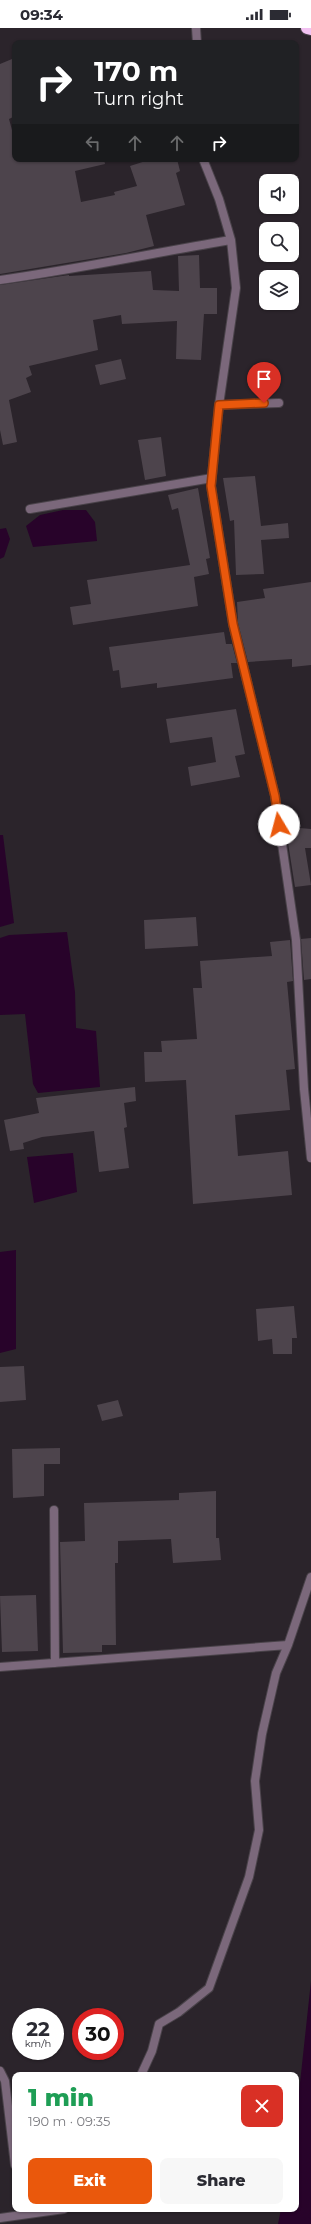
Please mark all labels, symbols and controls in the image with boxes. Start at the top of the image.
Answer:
text: 09:34 [20,5,63,24]
text: 170 m [94,54,178,88]
icon: right [28,56,80,108]
text: Turn right [94,88,184,110]
icon: left [82,132,104,154]
icon: ahead [124,132,146,154]
icon: ahead [166,132,188,154]
icon: right [208,132,230,154]
map controls [259,174,299,310]
button: sound [259,174,299,214]
button: search [259,222,299,262]
button: layers [259,270,299,310]
pin [247,362,281,403]
icon: arrive [253,368,275,390]
position arrow [258,804,300,846]
speed limit sign: 30 [72,2008,124,2060]
text: 22 [26,2017,50,2041]
text: km/h [25,2037,51,2050]
text: 1 min [28,2083,94,2112]
button: close [241,2085,283,2127]
text: 190 m · 09:35 [28,2113,110,2129]
button: Exit [28,2158,152,2204]
button: Share [160,2158,283,2204]

